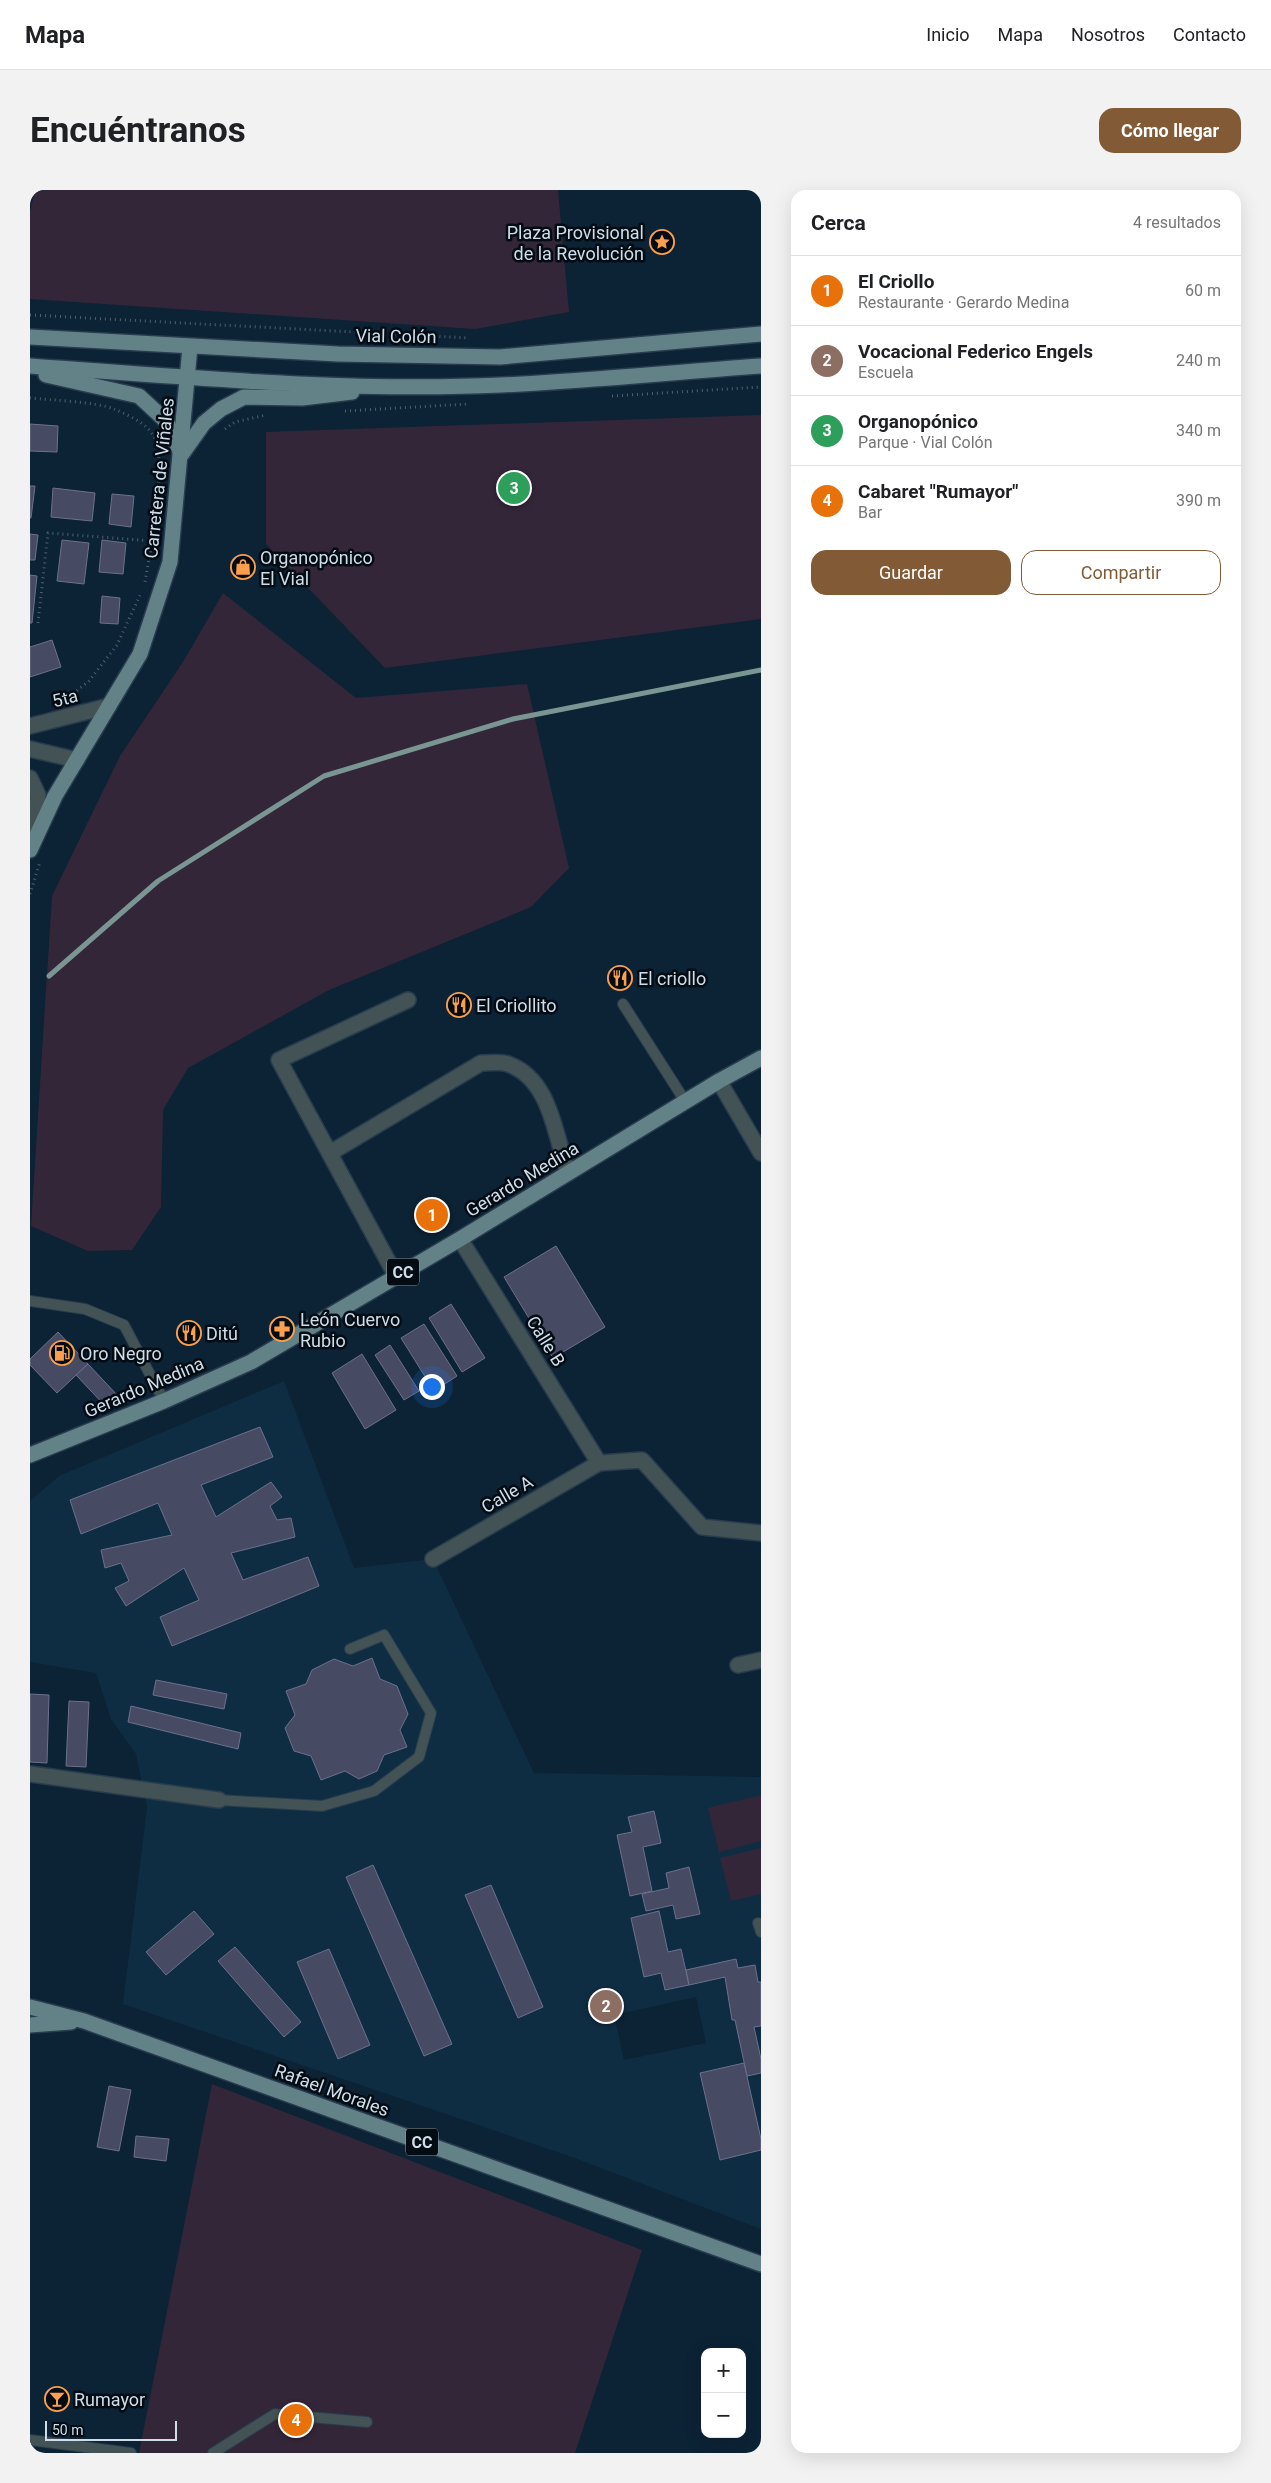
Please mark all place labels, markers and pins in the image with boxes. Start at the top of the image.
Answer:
place label: Plaza Provisional de la Revolución [507,222,644,264]
place icon: Plaza Provisional de la Revolución [649,229,675,255]
pin: 3 [498,469,530,507]
place label: Organopónico El Vial [260,547,373,589]
shop icon: Organopónico El Vial [230,554,256,580]
restaurant icon: El criollo [607,965,633,991]
place label: El criollo [638,968,706,989]
restaurant icon: El Criollito [446,992,472,1018]
place label: El Criollito [476,995,557,1016]
pin: 1 [416,1196,448,1234]
place label: León Cuervo Rubio [300,1309,400,1351]
pharmacy icon: León Cuervo Rubio [269,1316,295,1342]
restaurant icon: Ditú [176,1320,202,1346]
place label: Ditú [206,1323,238,1344]
fuel station icon: Oro Negro [49,1340,75,1366]
place label: Oro Negro [80,1343,162,1364]
pin: 2 [590,1987,622,2025]
bar icon: Rumayor [44,2386,70,2412]
place label: Rumayor [74,2389,145,2410]
pin: 4 [280,2401,312,2439]

